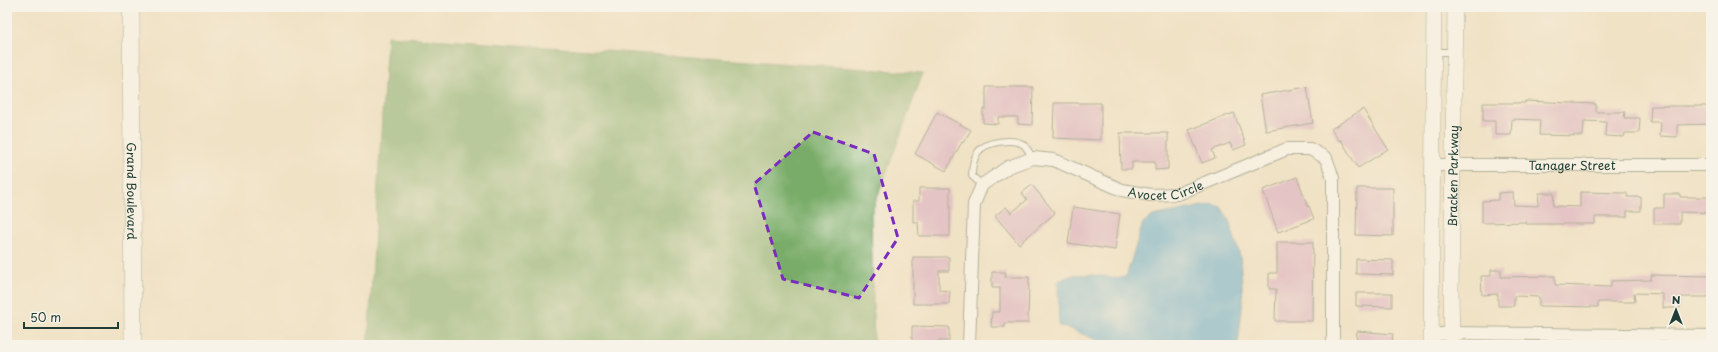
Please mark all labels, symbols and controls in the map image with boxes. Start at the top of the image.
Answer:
street label: Bracken Parkway [1443,125,1462,227]
street label: Grand Boulevard [123,142,141,241]
street label: Tanager Street [1528,156,1616,174]
street label: Avocet Circle [1127,175,1206,204]
north arrow [1656,290,1696,330]
text: N [1672,291,1681,308]
scale bar [24,304,118,330]
text: 50 m [30,308,61,326]

